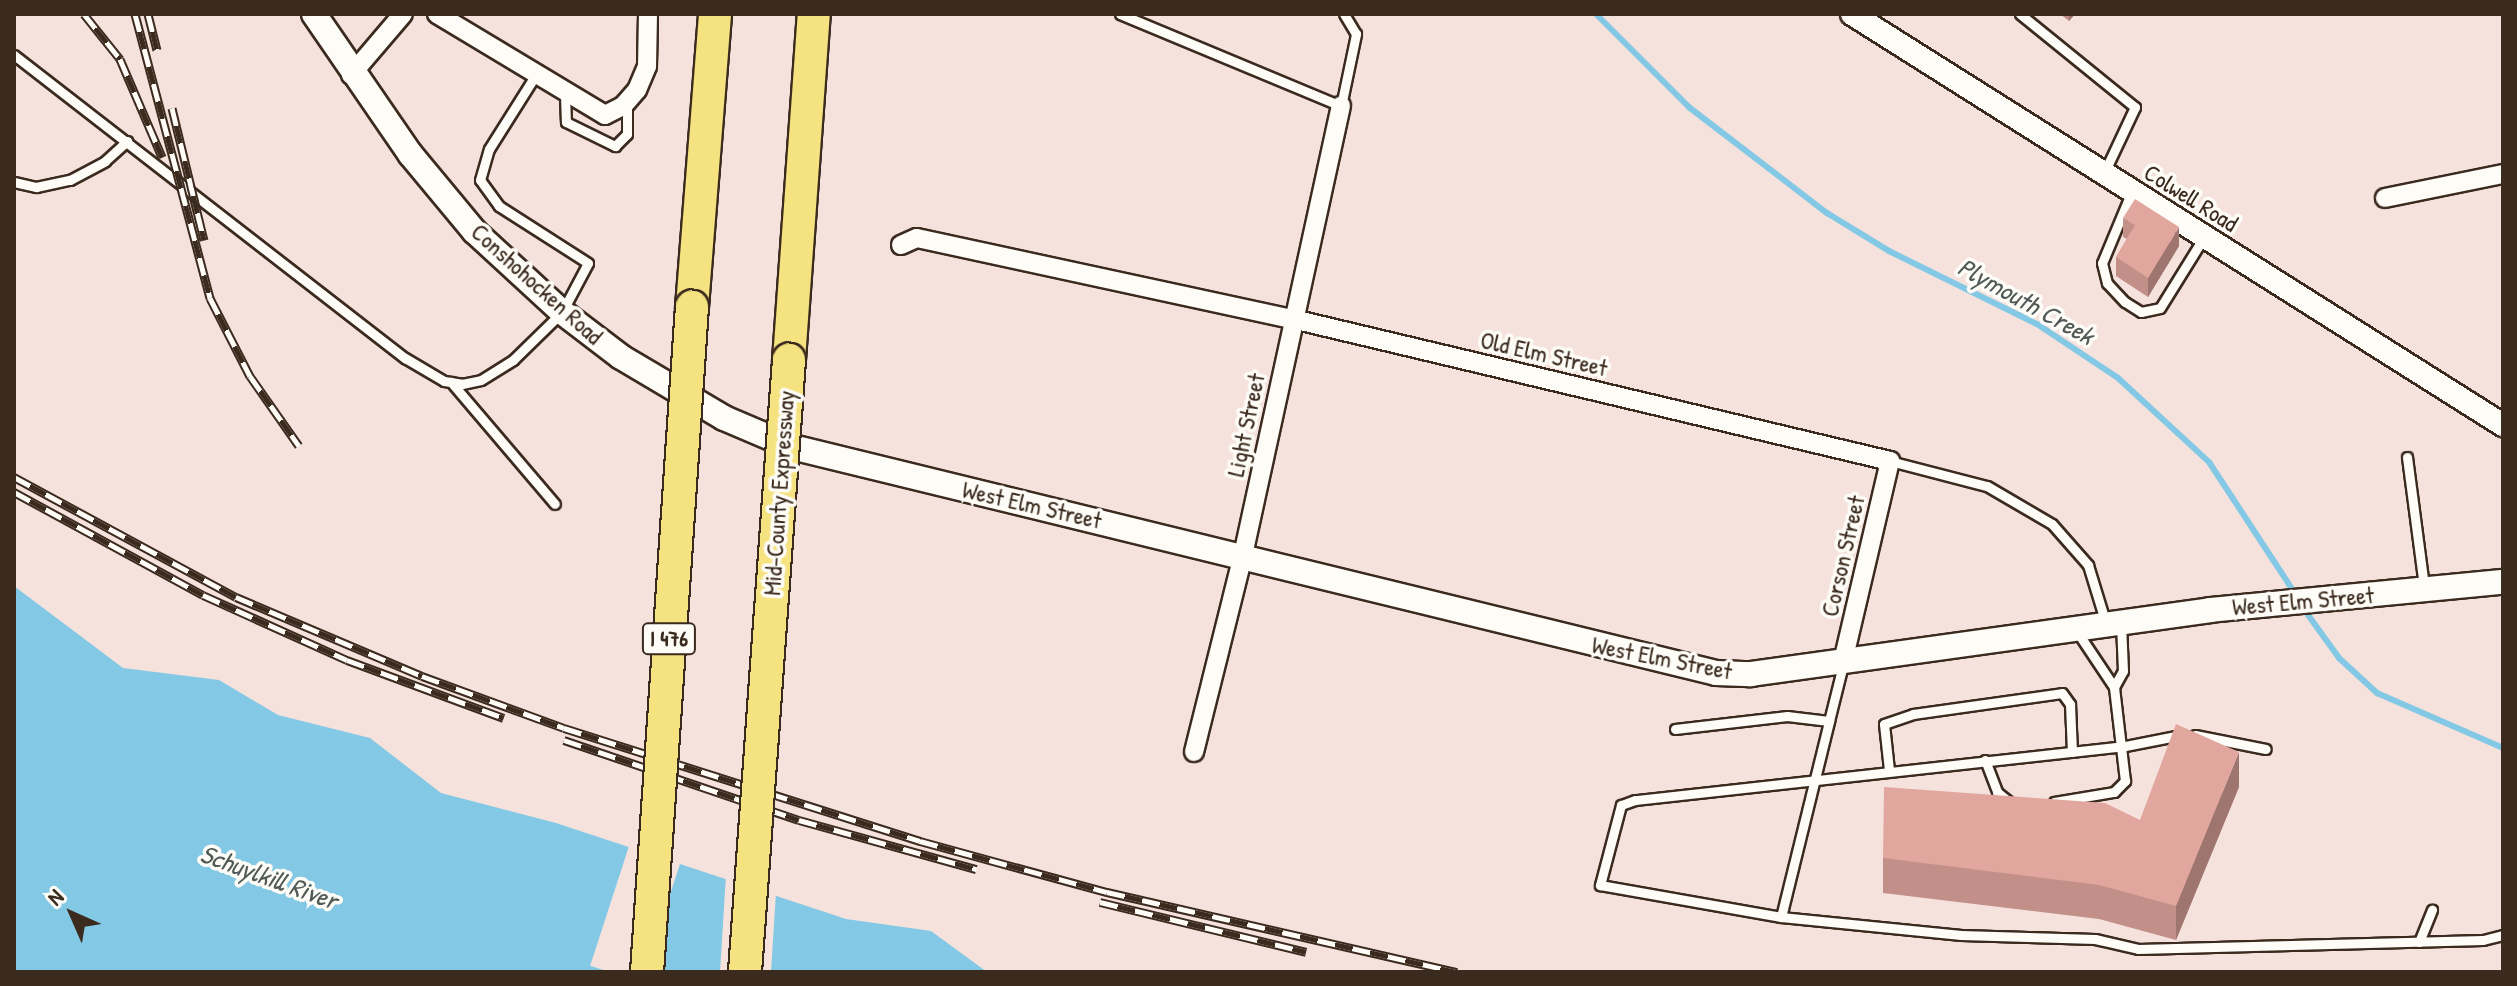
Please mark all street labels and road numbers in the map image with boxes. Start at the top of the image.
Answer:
street label: Colwell Road [2139,158,2243,238]
street label: Conshohocken Road [465,217,609,351]
street label: Old Elm Street [1478,325,1610,383]
street label: Light Street [1221,371,1271,479]
street label: Mid-County Expressway [757,390,801,596]
street label: West Elm Street [960,475,1104,535]
street label: Corson Street [1815,493,1871,619]
street label: West Elm Street [2231,580,2375,622]
road number: I 476 [641,621,697,657]
street label: West Elm Street [1590,630,1734,686]

